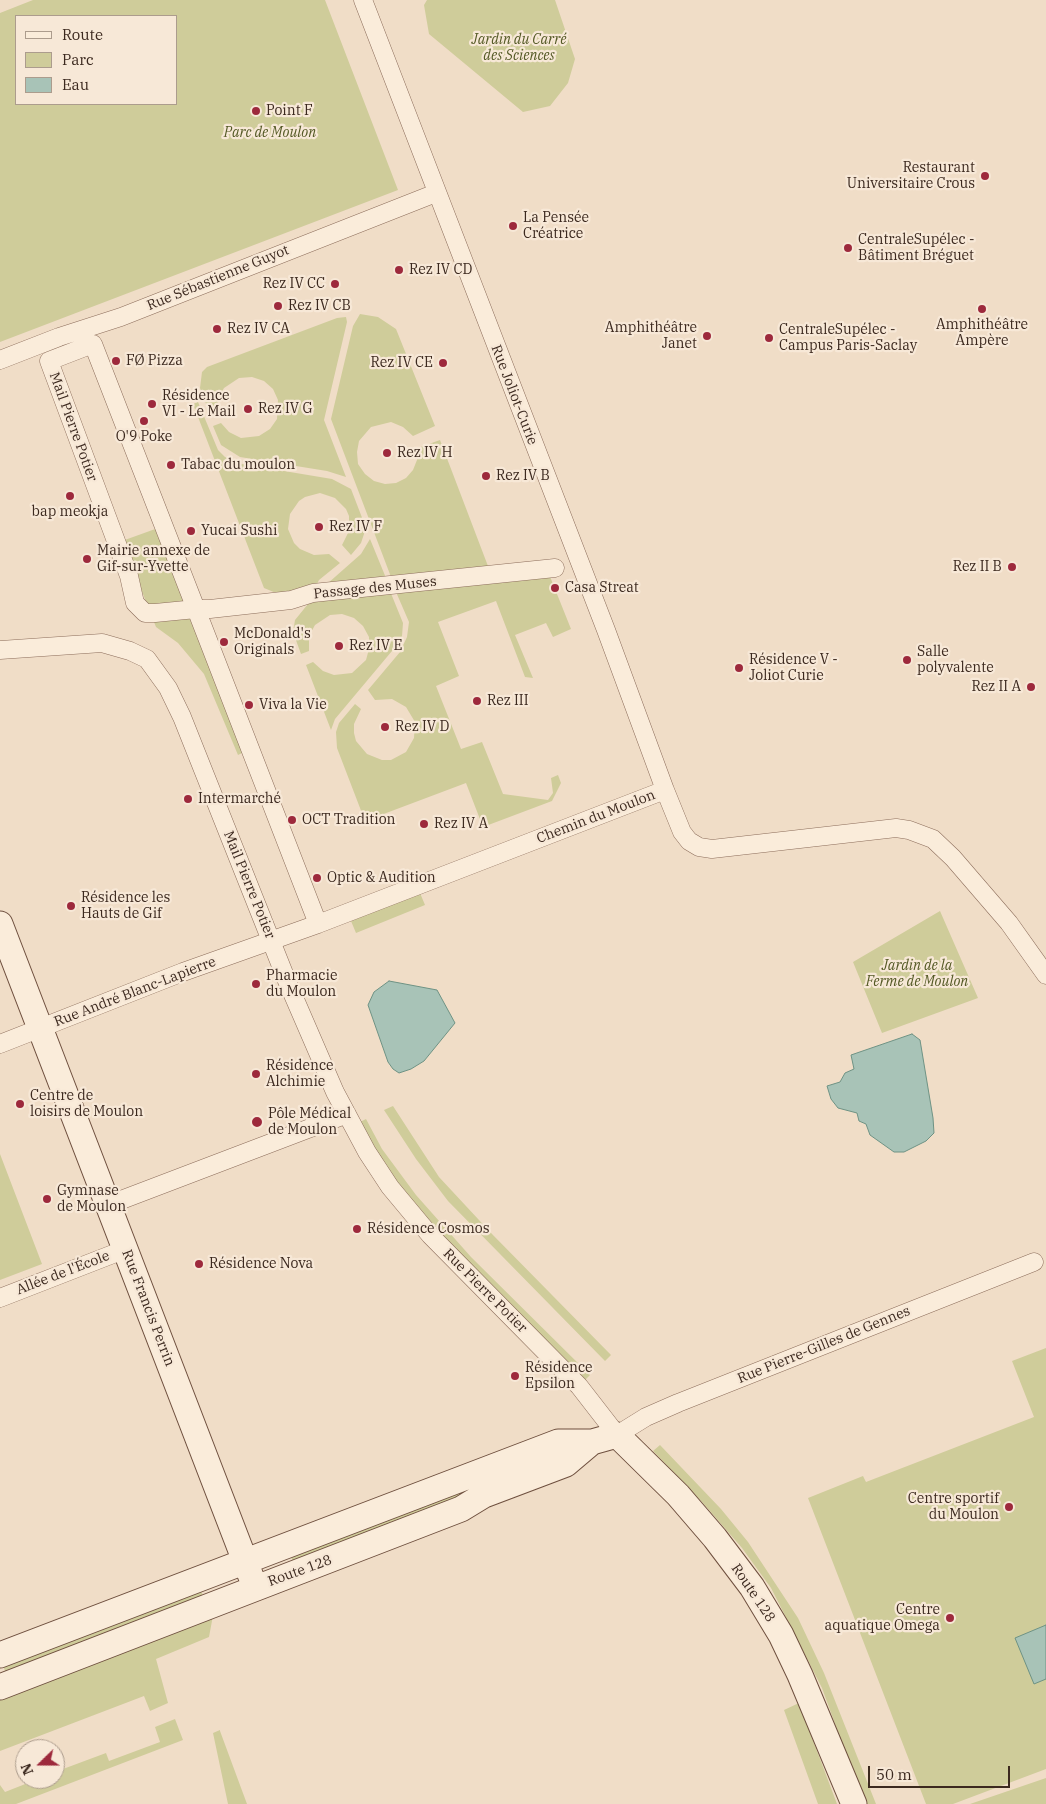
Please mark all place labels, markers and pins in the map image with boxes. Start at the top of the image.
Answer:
place label: Point F [266,103,313,119]
marker: Point F [250,105,262,117]
place label: Restaurant Universitaire Crous [847,160,975,192]
marker: Restaurant Universitaire Crous [979,170,991,182]
place label: La Pensée Créatrice [523,210,589,242]
marker: La Pensée Créatrice [507,220,519,232]
place label: CentraleSupélec - Bâtiment Bréguet [858,232,975,264]
marker: CentraleSupélec - Bâtiment Bréguet [842,242,854,254]
place label: Rez IV CD [409,262,472,278]
marker: Rez IV CD [393,264,405,276]
place label: Rez IV CC [263,276,325,292]
marker: Rez IV CC [329,278,341,290]
place label: Rez IV CB [288,298,351,314]
marker: Rez IV CB [272,300,284,312]
marker: Amphithéâtre Ampère [976,303,988,315]
place label: Amphithéâtre Ampère [936,317,1028,350]
place label: Amphithéâtre Janet [605,320,697,352]
place label: Rez IV CA [227,321,290,337]
place label: CentraleSupélec - Campus Paris-Saclay [779,322,917,354]
marker: Rez IV CA [211,323,223,335]
marker: Amphithéâtre Janet [701,330,713,342]
marker: CentraleSupélec - Campus Paris-Saclay [763,332,775,344]
place label: FØ Pizza [126,353,183,369]
marker: FØ Pizza [110,355,122,367]
place label: Rez IV CE [371,355,433,371]
marker: Rez IV CE [437,357,449,369]
place label: Résidence VI - Le Mail [162,388,236,421]
marker: Résidence VI - Le Mail [146,398,158,410]
place label: Rez IV G [258,401,312,417]
marker: Rez IV G [242,403,254,415]
marker: O'9 Poke [138,415,150,427]
place label: O'9 Poke [116,429,172,445]
place label: Rez IV H [397,445,452,461]
marker: Rez IV H [381,447,393,459]
place label: Tabac du moulon [181,457,295,473]
marker: Tabac du moulon [165,459,177,471]
place label: Rez IV B [496,468,550,484]
marker: Rez IV B [480,470,492,482]
marker: bap meokja [64,490,76,502]
place label: bap meokja [32,504,108,520]
place label: Rez IV F [329,519,382,535]
marker: Rez IV F [313,521,325,533]
place label: Yucai Sushi [201,523,277,539]
marker: Yucai Sushi [185,525,197,537]
place label: Mairie annexe de Gif-sur-Yvette [97,543,210,576]
marker: Mairie annexe de Gif-sur-Yvette [81,553,93,565]
place label: Rez II B [953,559,1002,575]
marker: Rez II B [1006,561,1018,573]
place label: Casa Streat [565,580,639,596]
marker: Casa Streat [549,582,561,594]
place label: McDonald's Originals [234,626,311,658]
marker: McDonald's Originals [218,636,230,648]
place label: Rez IV E [349,638,402,654]
marker: Rez IV E [333,640,345,652]
place label: Salle polyvalente [917,644,994,676]
place label: Résidence V - Joliot Curie [749,652,838,684]
marker: Salle polyvalente [901,654,913,666]
marker: Résidence V - Joliot Curie [733,662,745,674]
place label: Rez II A [971,679,1021,695]
marker: Rez II A [1025,681,1037,693]
place label: Rez III [487,693,529,709]
marker: Rez III [471,695,483,707]
place label: Viva la Vie [259,697,327,713]
marker: Viva la Vie [243,699,255,711]
place label: Rez IV D [395,719,449,735]
marker: Rez IV D [379,721,391,733]
place label: Intermarché [198,791,281,807]
marker: Intermarché [182,793,194,805]
place label: OCT Tradition [302,812,396,828]
marker: OCT Tradition [286,814,298,826]
place label: Rez IV A [434,816,488,832]
marker: Rez IV A [418,818,430,830]
place label: Optic & Audition [327,870,436,886]
marker: Optic & Audition [311,872,323,884]
place label: Résidence les Hauts de Gif [81,890,170,922]
marker: Résidence les Hauts de Gif [65,900,77,912]
place label: Pharmacie du Moulon [266,968,337,1000]
marker: Pharmacie du Moulon [250,978,262,990]
place label: Résidence Alchimie [266,1058,333,1090]
marker: Résidence Alchimie [250,1068,262,1080]
place label: Centre de loisirs de Moulon [30,1088,143,1120]
marker: Centre de loisirs de Moulon [14,1098,26,1110]
place label: Pôle Médical de Moulon [268,1106,351,1138]
marker: Pôle Médical de Moulon [250,1115,264,1129]
place label: Gymnase de Moulon [57,1183,126,1216]
marker: Gymnase de Moulon [41,1193,53,1205]
place label: Résidence Cosmos [367,1221,489,1237]
marker: Résidence Cosmos [351,1223,363,1235]
place label: Résidence Nova [209,1256,313,1272]
marker: Résidence Nova [193,1258,205,1270]
place label: Résidence Epsilon [525,1360,592,1392]
marker: Résidence Epsilon [509,1370,521,1382]
place label: Centre sportif du Moulon [908,1491,999,1524]
marker: Centre sportif du Moulon [1003,1501,1015,1513]
place label: Centre aquatique Omega [825,1602,940,1634]
marker: Centre aquatique Omega [944,1612,956,1624]

